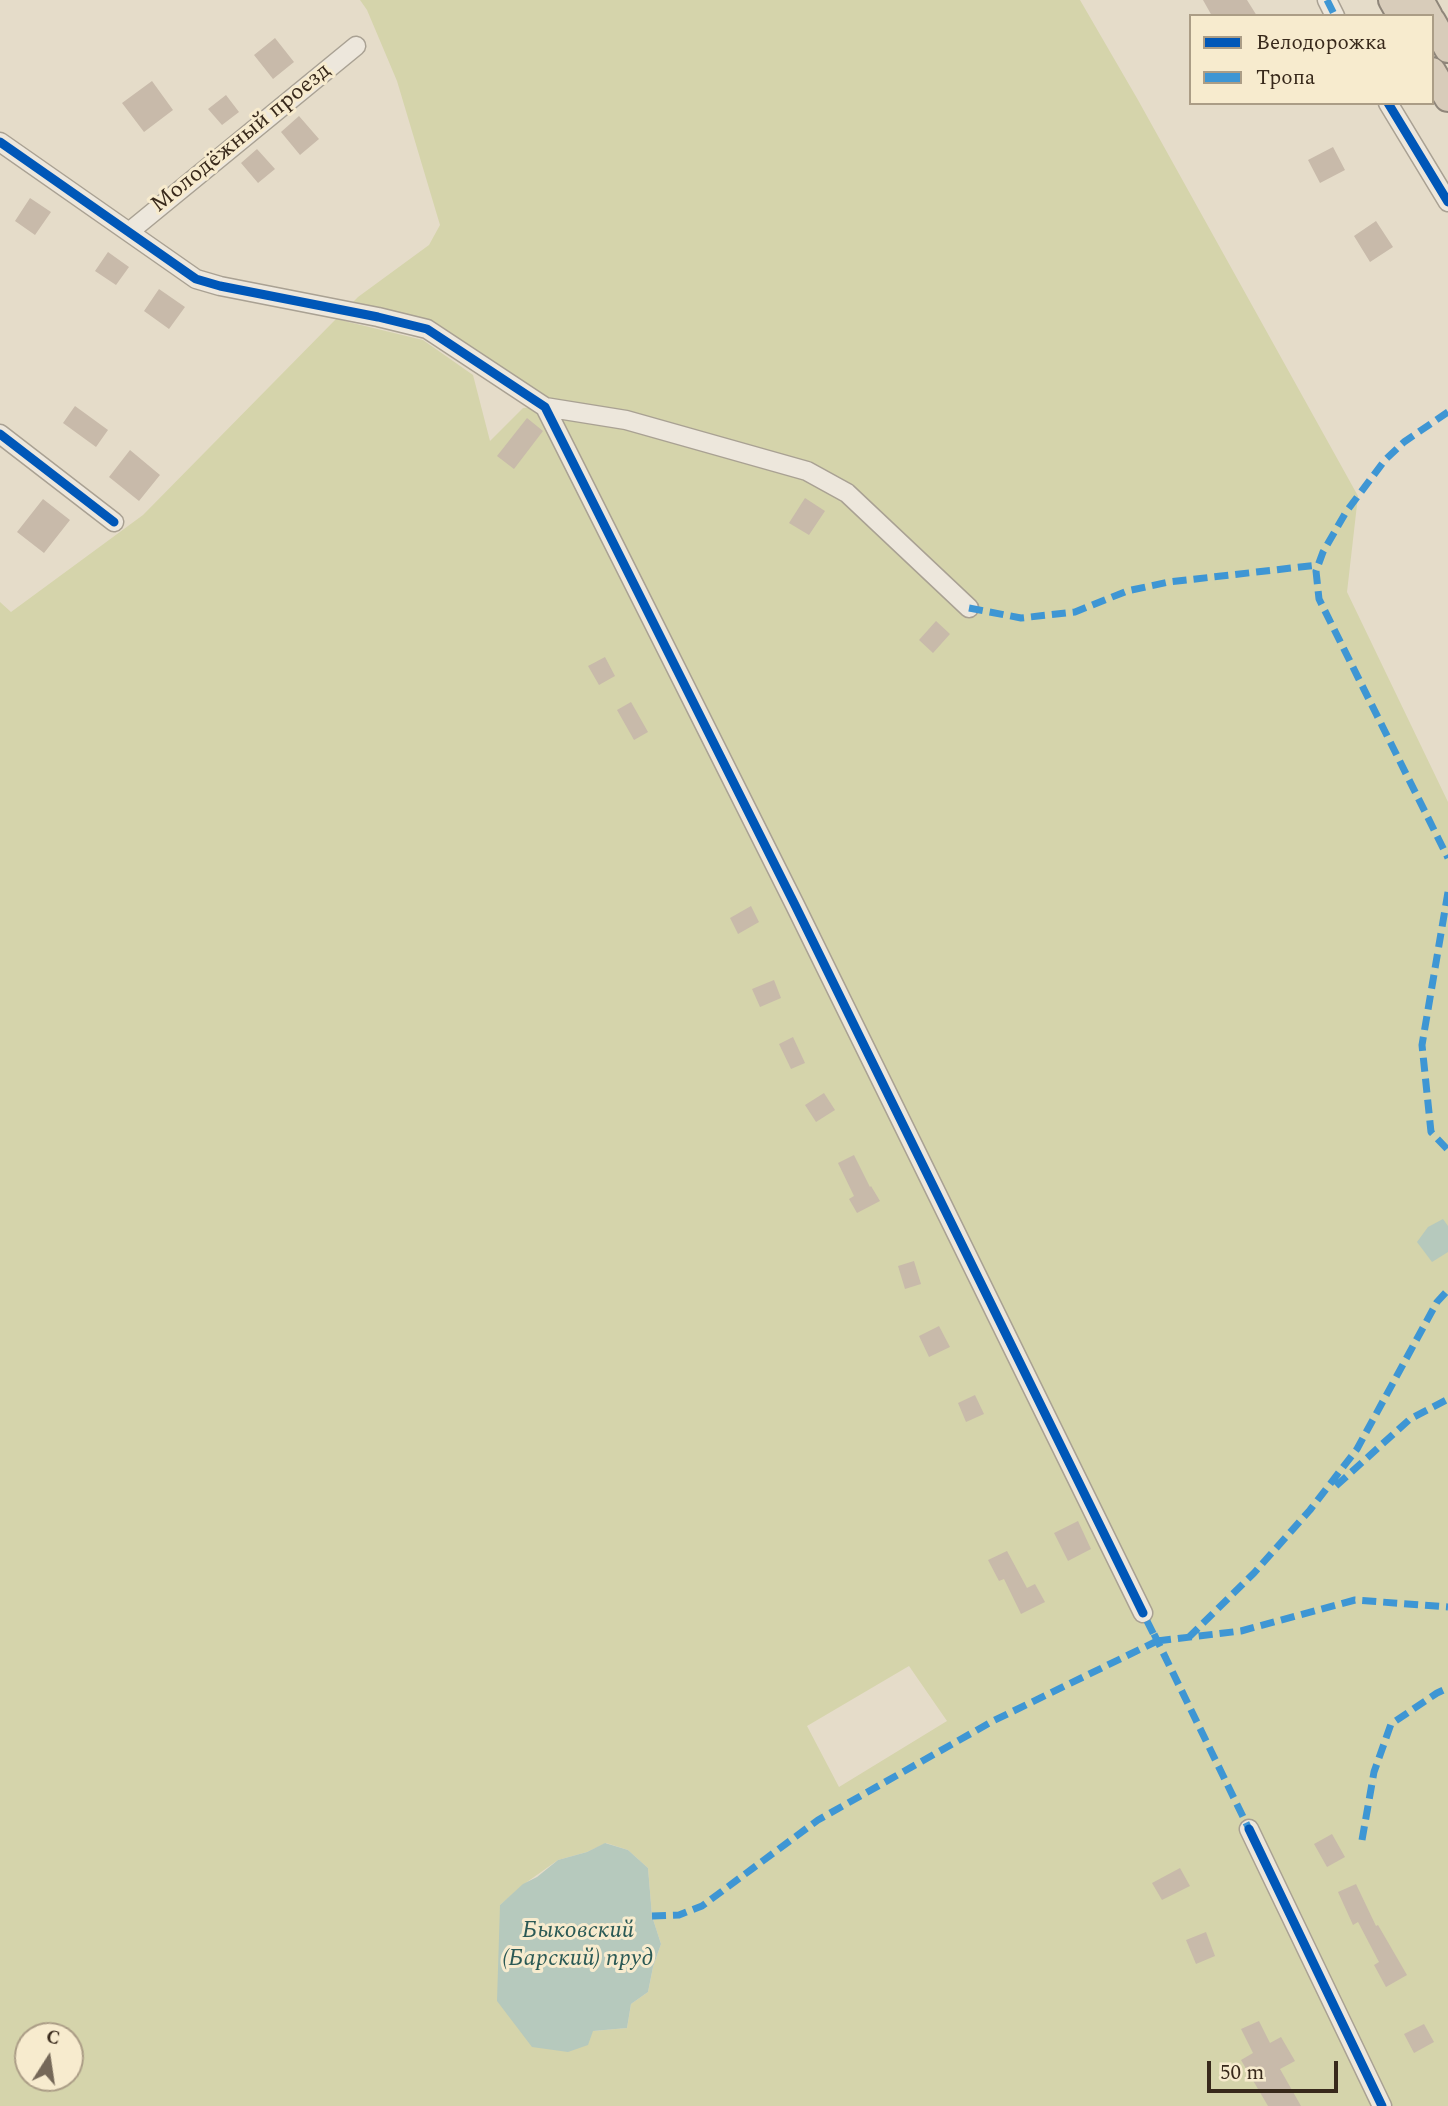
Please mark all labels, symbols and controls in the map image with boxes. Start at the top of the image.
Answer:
legend [1189,14,1434,105]
text: Велодорожка [1256,27,1387,59]
street label: Молодёжный проезд [147,58,337,220]
text: Тропа [1256,62,1315,94]
water label: Быковский (Барский) пруд [502,1918,654,1974]
north arrow [14,2022,84,2092]
text: С [43,2022,63,2054]
scale bar [1210,2046,1341,2090]
text: 50 m [1220,2057,1264,2089]

